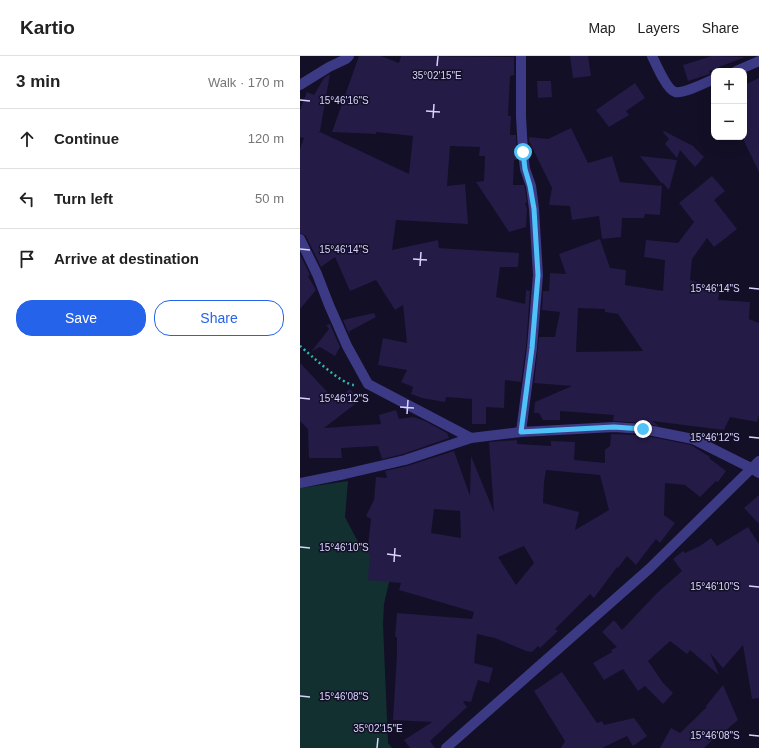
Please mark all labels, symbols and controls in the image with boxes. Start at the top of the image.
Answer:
text: Kartio [20,17,75,38]
text: Map [588,20,616,36]
text: Layers [638,20,680,36]
text: Share [702,20,739,36]
map controls [711,68,747,140]
button: + [711,68,747,104]
text: 35°02'15"E [412,70,462,81]
text: 3 min [16,72,60,91]
text: Walk · 170 m [208,75,284,90]
text: 15°46'16"S [319,95,369,106]
button: − [711,104,747,140]
icon: ahead [16,128,38,150]
text: Continue [54,130,119,147]
text: 120 m [248,131,284,146]
route start [514,143,532,161]
icon: left [16,188,38,210]
text: Turn left [54,190,113,207]
text: 50 m [255,191,284,206]
text: 15°46'14"S [319,244,369,255]
icon: arrive [16,248,38,270]
text: Arrive at destination [54,250,199,267]
text: 15°46'14"S [690,283,740,294]
button: Save [16,300,146,336]
button: Share [154,300,284,336]
text: 15°46'12"S [319,393,369,404]
route end [634,420,652,438]
text: 15°46'12"S [690,432,740,443]
text: 15°46'10"S [319,542,369,553]
text: 15°46'10"S [690,581,740,592]
text: 15°46'08"S [319,691,369,702]
text: 35°02'15"E [353,723,403,734]
text: 15°46'08"S [690,730,740,741]

